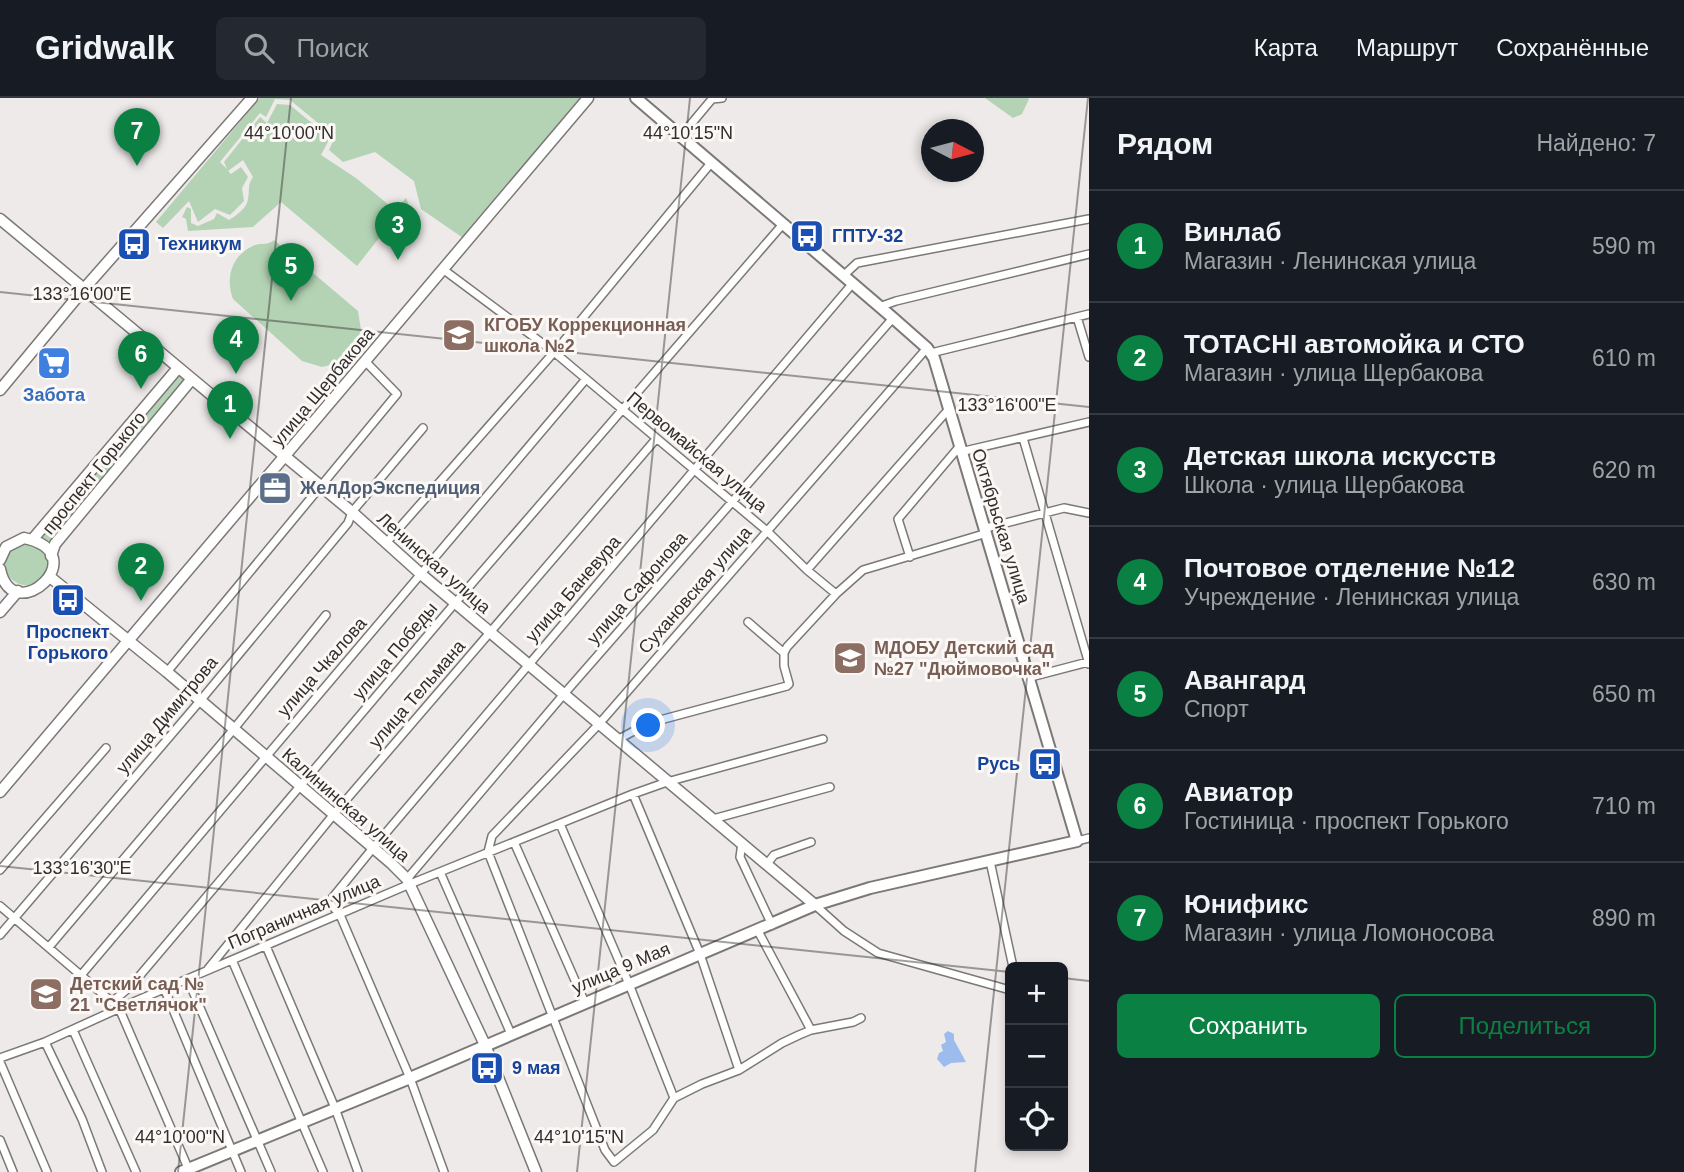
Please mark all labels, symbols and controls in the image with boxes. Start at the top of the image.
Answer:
search box [216,17,706,80]
text: Gridwalk [35,29,174,66]
icon: search [240,29,278,67]
text: Поиск [296,33,368,63]
text: Карта [1254,34,1318,61]
text: Маршрут [1356,34,1458,61]
text: Сохранённые [1496,34,1649,61]
pin: 7 [114,108,160,166]
north arrow [921,119,984,182]
text: 44°10'00"N [244,123,334,143]
text: 44°10'15"N [643,123,733,143]
text: Рядом [1117,127,1213,160]
text: Найдено: 7 [1536,130,1656,156]
pin: 3 [375,202,421,260]
bus stop icon: ГПТУ-32 [788,217,826,255]
text: Винлаб [1184,217,1282,247]
bus stop icon: Техникум [115,225,153,263]
place label: ГПТУ-32 [832,226,903,246]
text: 1 [1134,233,1146,259]
text: 590 m [1592,233,1656,259]
place label: Техникум [158,234,242,254]
pin: 5 [268,243,314,301]
text: Магазин · Ленинская улица [1184,248,1476,274]
text: 133°16'00"E [32,284,132,304]
place label: КГОБУ Коррекционная школа №2 [484,315,686,356]
pin: 4 [213,316,259,374]
school or university icon: КГОБУ Коррекционная школа №2 [440,316,478,354]
street label: улица Щербакова [268,323,379,450]
text: TOTACHI автомойка и СТО [1184,329,1525,359]
pin: 6 [118,331,164,389]
supermarket icon: Забота [35,344,73,382]
text: 2 [1134,345,1146,371]
text: 610 m [1592,345,1656,371]
text: Магазин · улица Щербакова [1184,360,1483,386]
pin: 1 [207,381,253,439]
place label: Забота [23,385,86,405]
street label: Первомайская улица [623,388,772,517]
text: 133°16'00"E [957,395,1057,415]
street label: проспект Горького [38,408,150,538]
text: Детская школа искусств [1184,441,1496,471]
street label: Октябрьская улица [968,446,1034,607]
text: 3 [1134,457,1146,483]
text: 620 m [1592,457,1656,483]
office icon: ЖелДорЭкспедиция [256,469,294,507]
text: Школа · улица Щербакова [1184,472,1464,498]
place label: ЖелДорЭкспедиция [299,478,480,498]
street label: Ленинская улица [373,508,495,618]
street label: Сухановская улица [634,522,756,658]
street label: улица Сафонова [583,527,692,648]
street label: улица Баневура [521,531,625,646]
pin: 2 [118,543,164,601]
text: Почтовое отделение №12 [1184,553,1515,583]
text: 4 [1134,569,1146,595]
text: 630 m [1592,569,1656,595]
bus stop icon: Проспект Горького [49,581,87,619]
text: Учреждение · Ленинская улица [1184,584,1519,610]
street label: улица Победы [349,598,441,704]
street label: улица Чкалова [273,613,371,721]
place label: Проспект Горького [26,622,110,663]
street label: улица Тельмана [365,635,470,752]
place label: МДОБУ Детский сад №27 "Дюймовочка" [874,638,1054,679]
school or university icon: МДОБУ Детский сад №27 "Дюймовочка" [831,639,869,677]
street label: улица Димитрова [112,652,222,778]
text: Авангард [1184,665,1306,695]
text: 5 [1134,681,1146,707]
text: 650 m [1592,681,1656,707]
text: Спорт [1184,696,1249,722]
your location [631,708,665,742]
street label: Калининская улица [278,744,415,866]
bus stop icon: Русь [1026,745,1064,783]
place label: Русь [977,754,1020,774]
text: Авиатор [1184,777,1293,807]
text: 6 [1134,793,1146,819]
text: 710 m [1592,793,1656,819]
text: Гостиница · проспект Горького [1184,808,1509,834]
text: 133°16'30"E [32,858,132,878]
street label: Пограничная улица [225,871,384,953]
text: Юнификс [1184,889,1308,919]
text: 7 [1134,905,1146,931]
text: 890 m [1592,905,1656,931]
text: Магазин · улица Ломоносова [1184,920,1494,946]
street label: улица 9 Мая [569,938,673,998]
map controls [1005,962,1068,1151]
button: + [1005,962,1068,1025]
place label: Детский сад № 21 "Светлячок" [70,974,207,1015]
school or university icon: Детский сад № 21 "Светлячок" [27,975,65,1013]
button: Сохранить [1117,994,1380,1058]
button: Поделиться [1394,994,1656,1058]
button: − [1005,1025,1068,1088]
bus stop icon: 9 мая [468,1049,506,1087]
place label: 9 мая [512,1058,561,1078]
button: locate [1005,1088,1068,1151]
text: 44°10'00"N [135,1127,225,1147]
text: 44°10'15"N [534,1127,624,1147]

